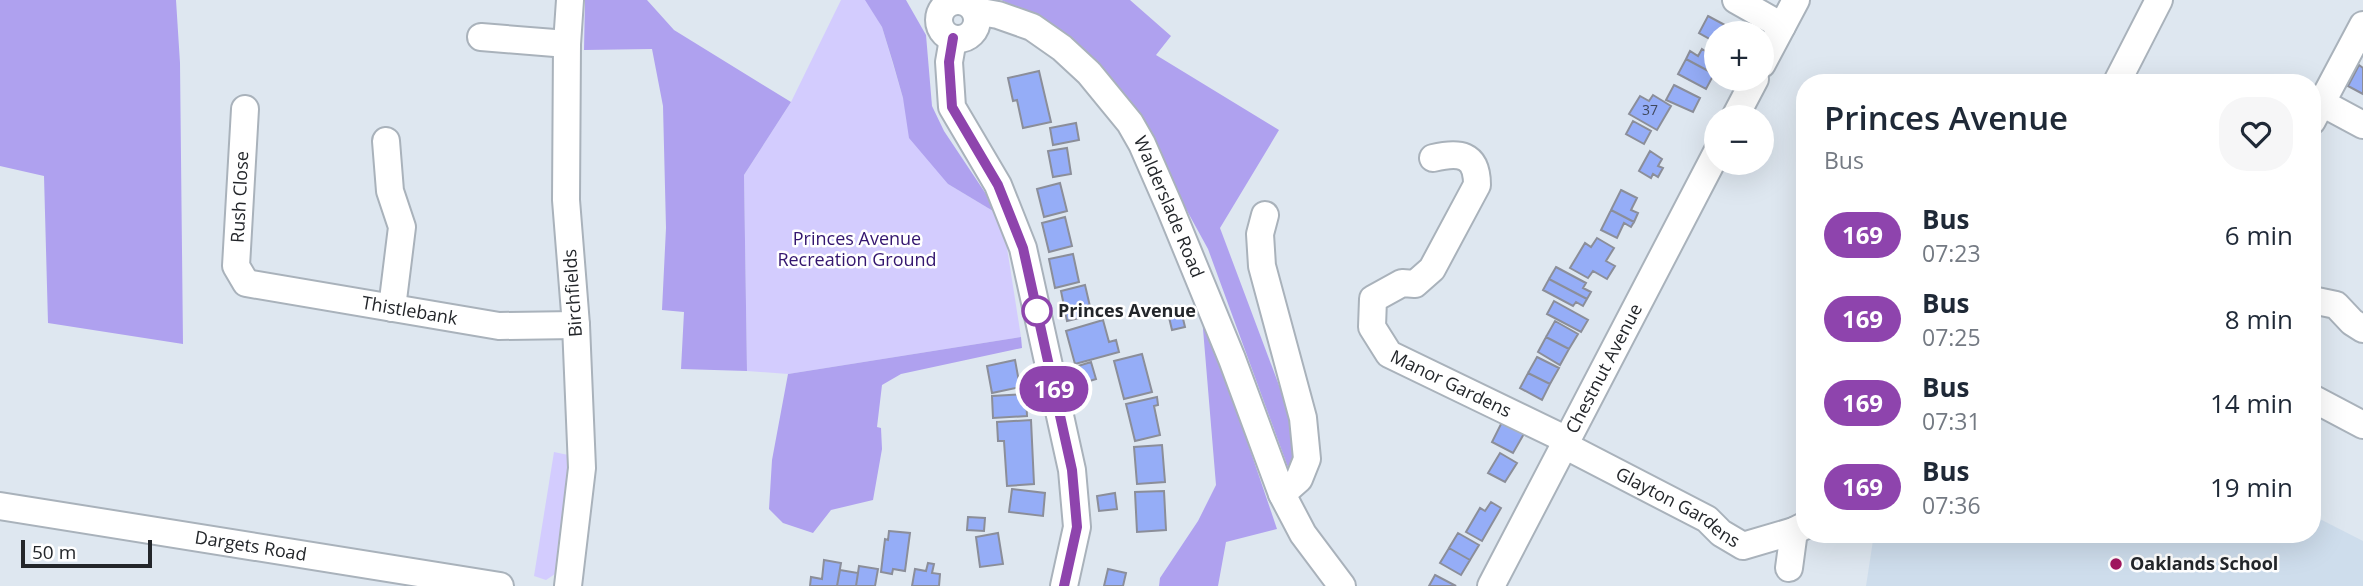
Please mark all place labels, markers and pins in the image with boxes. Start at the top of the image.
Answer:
marker: Princes Avenue [1022,296,1052,326]
place label: Princes Avenue [1058,298,1196,322]
place label: Oaklands School [2130,551,2278,575]
marker: Oaklands School [2108,556,2124,572]

